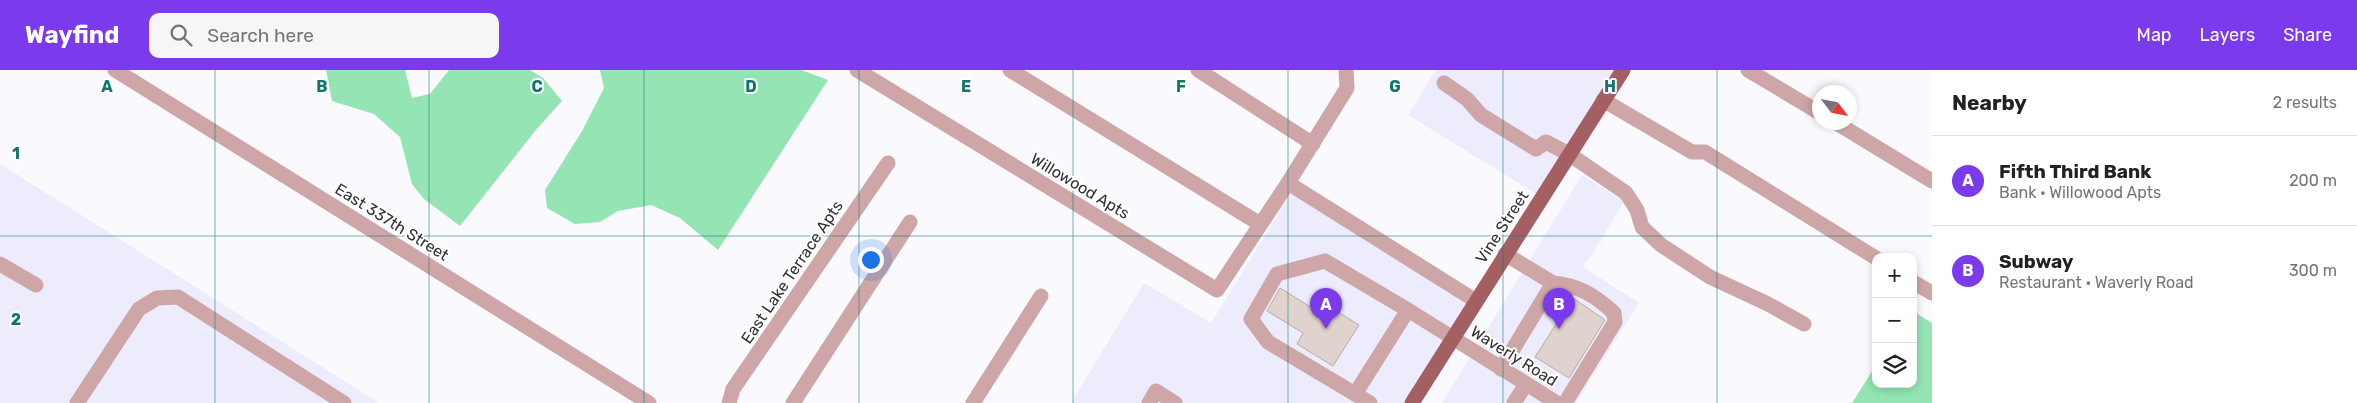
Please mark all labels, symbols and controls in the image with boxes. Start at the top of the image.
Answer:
search box [149,13,499,58]
text: Wayfind [25,21,119,49]
icon: search [167,21,195,49]
text: Search here [207,24,314,47]
text: Map [2137,24,2172,46]
text: Layers [2200,24,2255,46]
text: Share [2283,24,2332,46]
text: A [101,77,113,96]
text: B [316,77,328,96]
text: C [531,77,543,96]
text: D [745,77,757,96]
text: E [961,77,971,96]
text: F [1176,77,1186,96]
text: G [1389,77,1401,96]
text: H [1604,77,1616,96]
north arrow [1812,85,1857,130]
text: Nearby [1952,90,2027,115]
text: 2 results [2273,93,2337,112]
text: 1 [12,144,20,163]
street label: Willowood Apts [1027,149,1133,223]
text: Fifth Third Bank [1999,160,2151,183]
text: A [1962,171,1974,190]
text: 200 m [2289,171,2337,190]
street label: East 337th Street [332,179,452,265]
text: Bank · Willowood Apts [1999,183,2161,202]
street label: Vine Street [1471,187,1533,267]
street label: East Lake Terrace Apts [737,197,847,347]
your location [858,247,884,273]
text: Subway [1999,250,2073,273]
map controls [1872,253,1917,388]
button: + [1872,253,1917,298]
text: B [1962,261,1974,280]
text: 300 m [2289,261,2337,280]
text: Restaurant · Waverly Road [1999,273,2194,292]
pin: A [1310,288,1342,329]
pin: B [1543,288,1575,329]
button: − [1872,298,1917,343]
text: 2 [11,310,21,329]
street label: Waverly Road [1467,322,1561,390]
button: layers [1872,343,1917,388]

